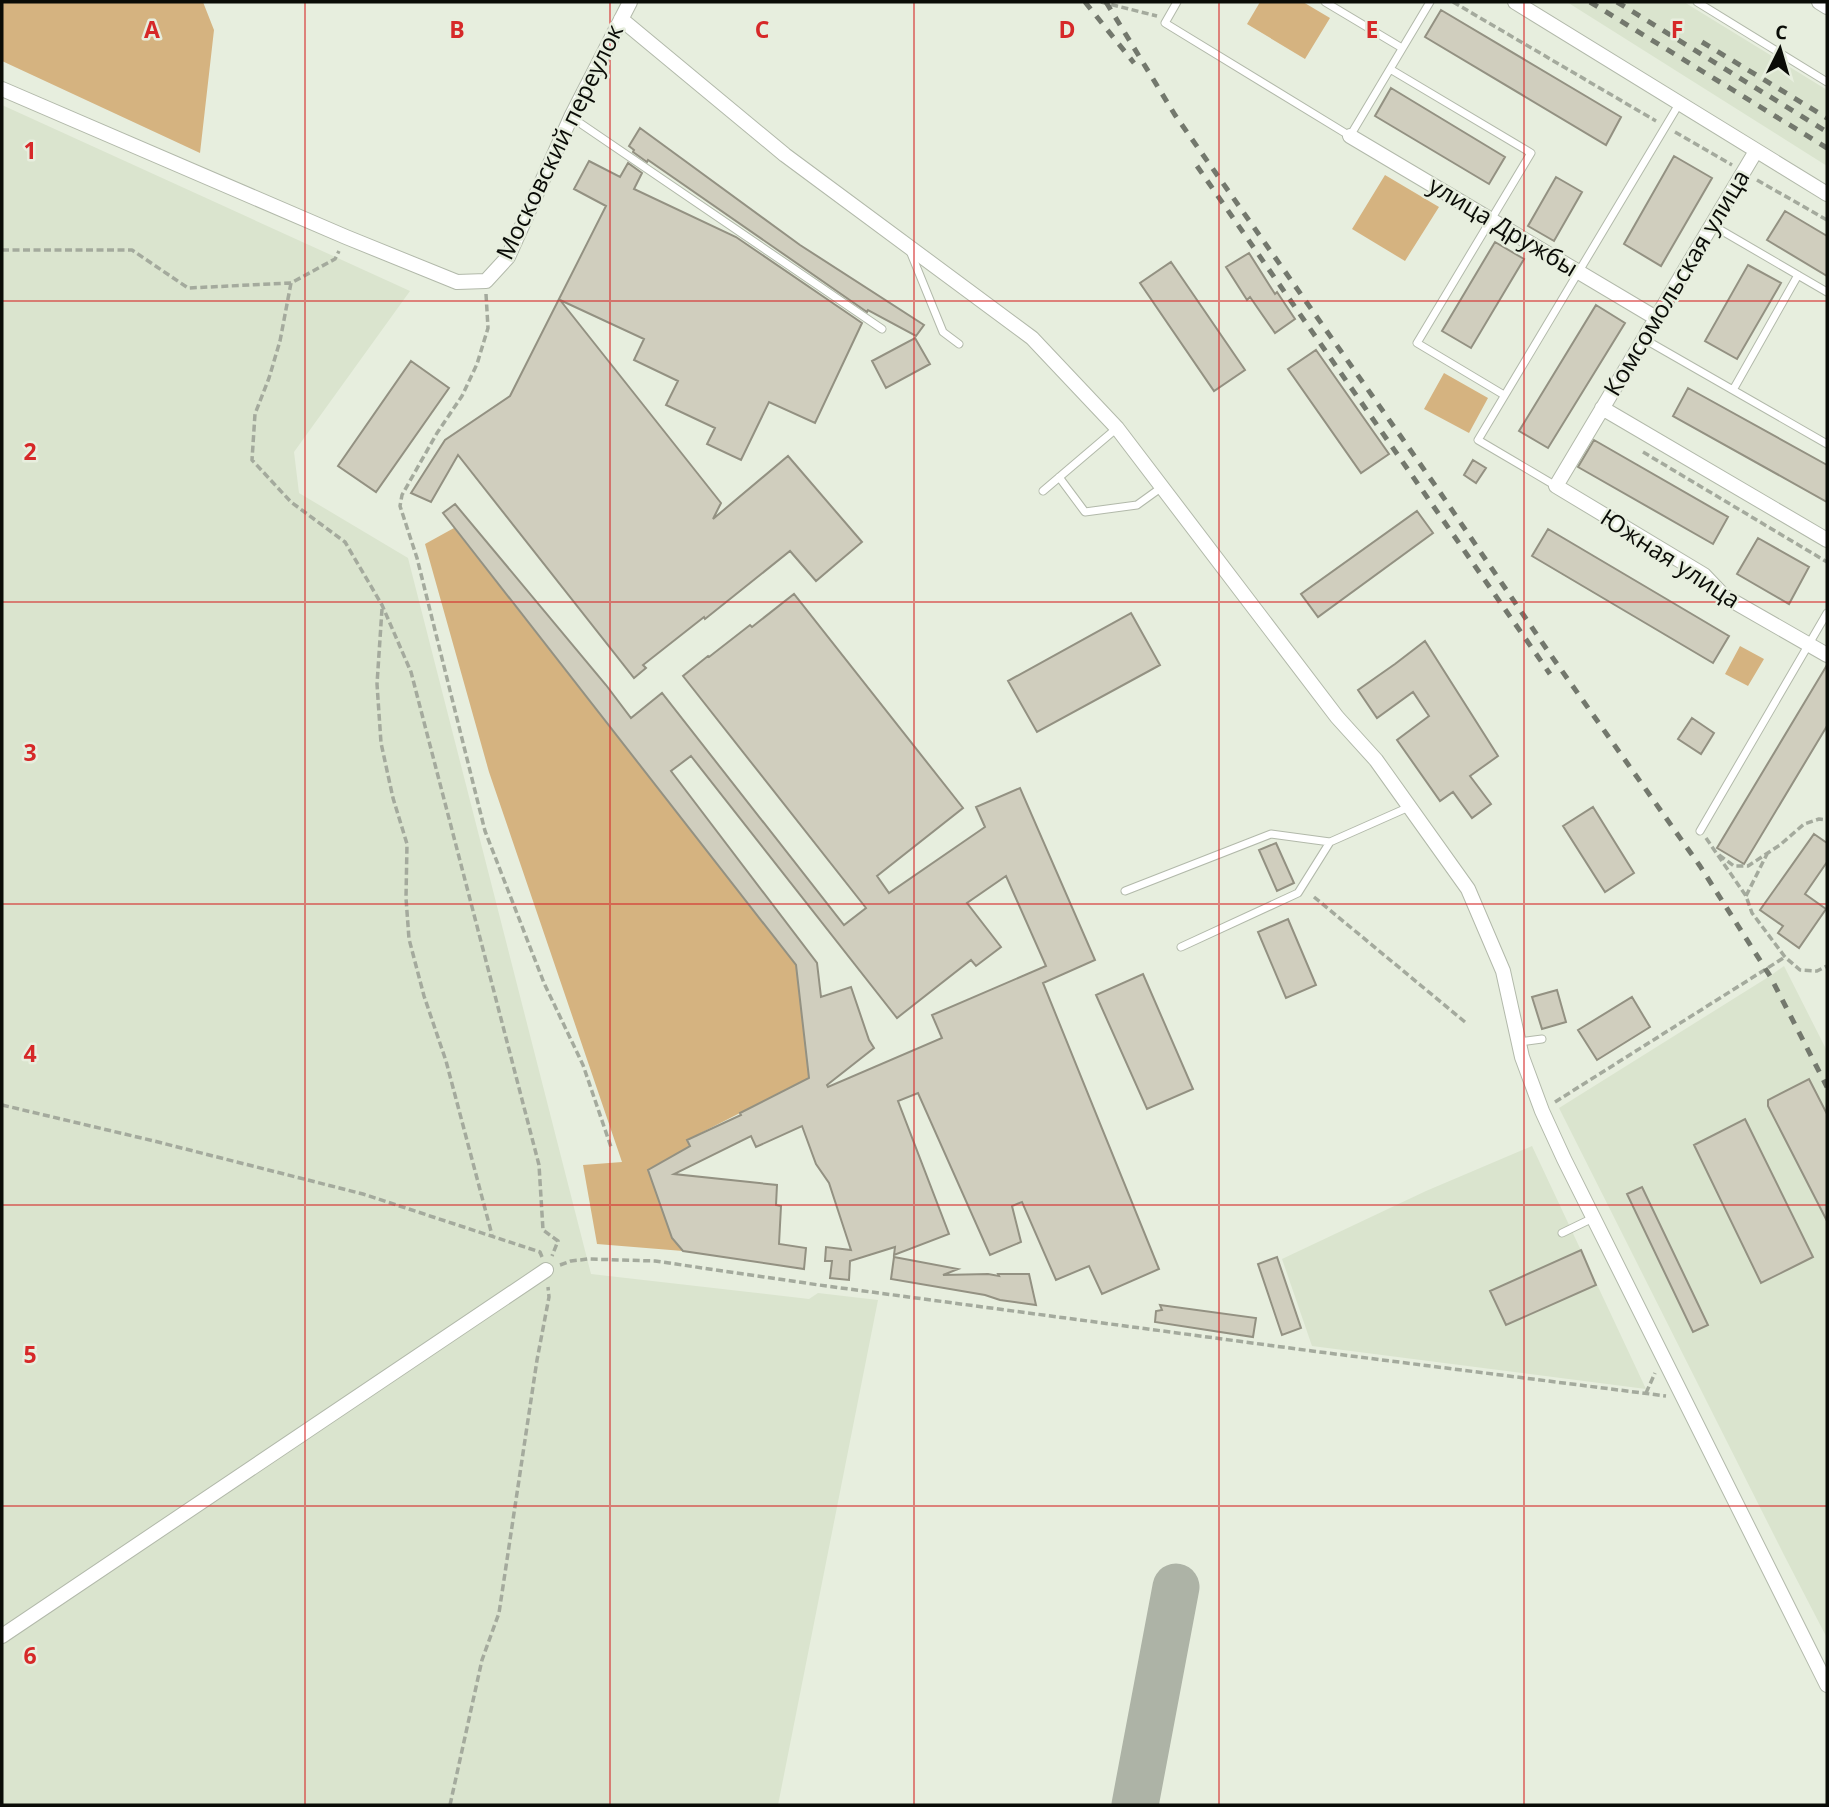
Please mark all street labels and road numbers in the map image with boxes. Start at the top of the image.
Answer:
street label: Московский переулок [487,18,630,264]
street label: Комсомольская улица [1595,163,1756,402]
street label: улица Дружбы [1423,168,1585,283]
street label: Южная улица [1595,500,1747,615]

